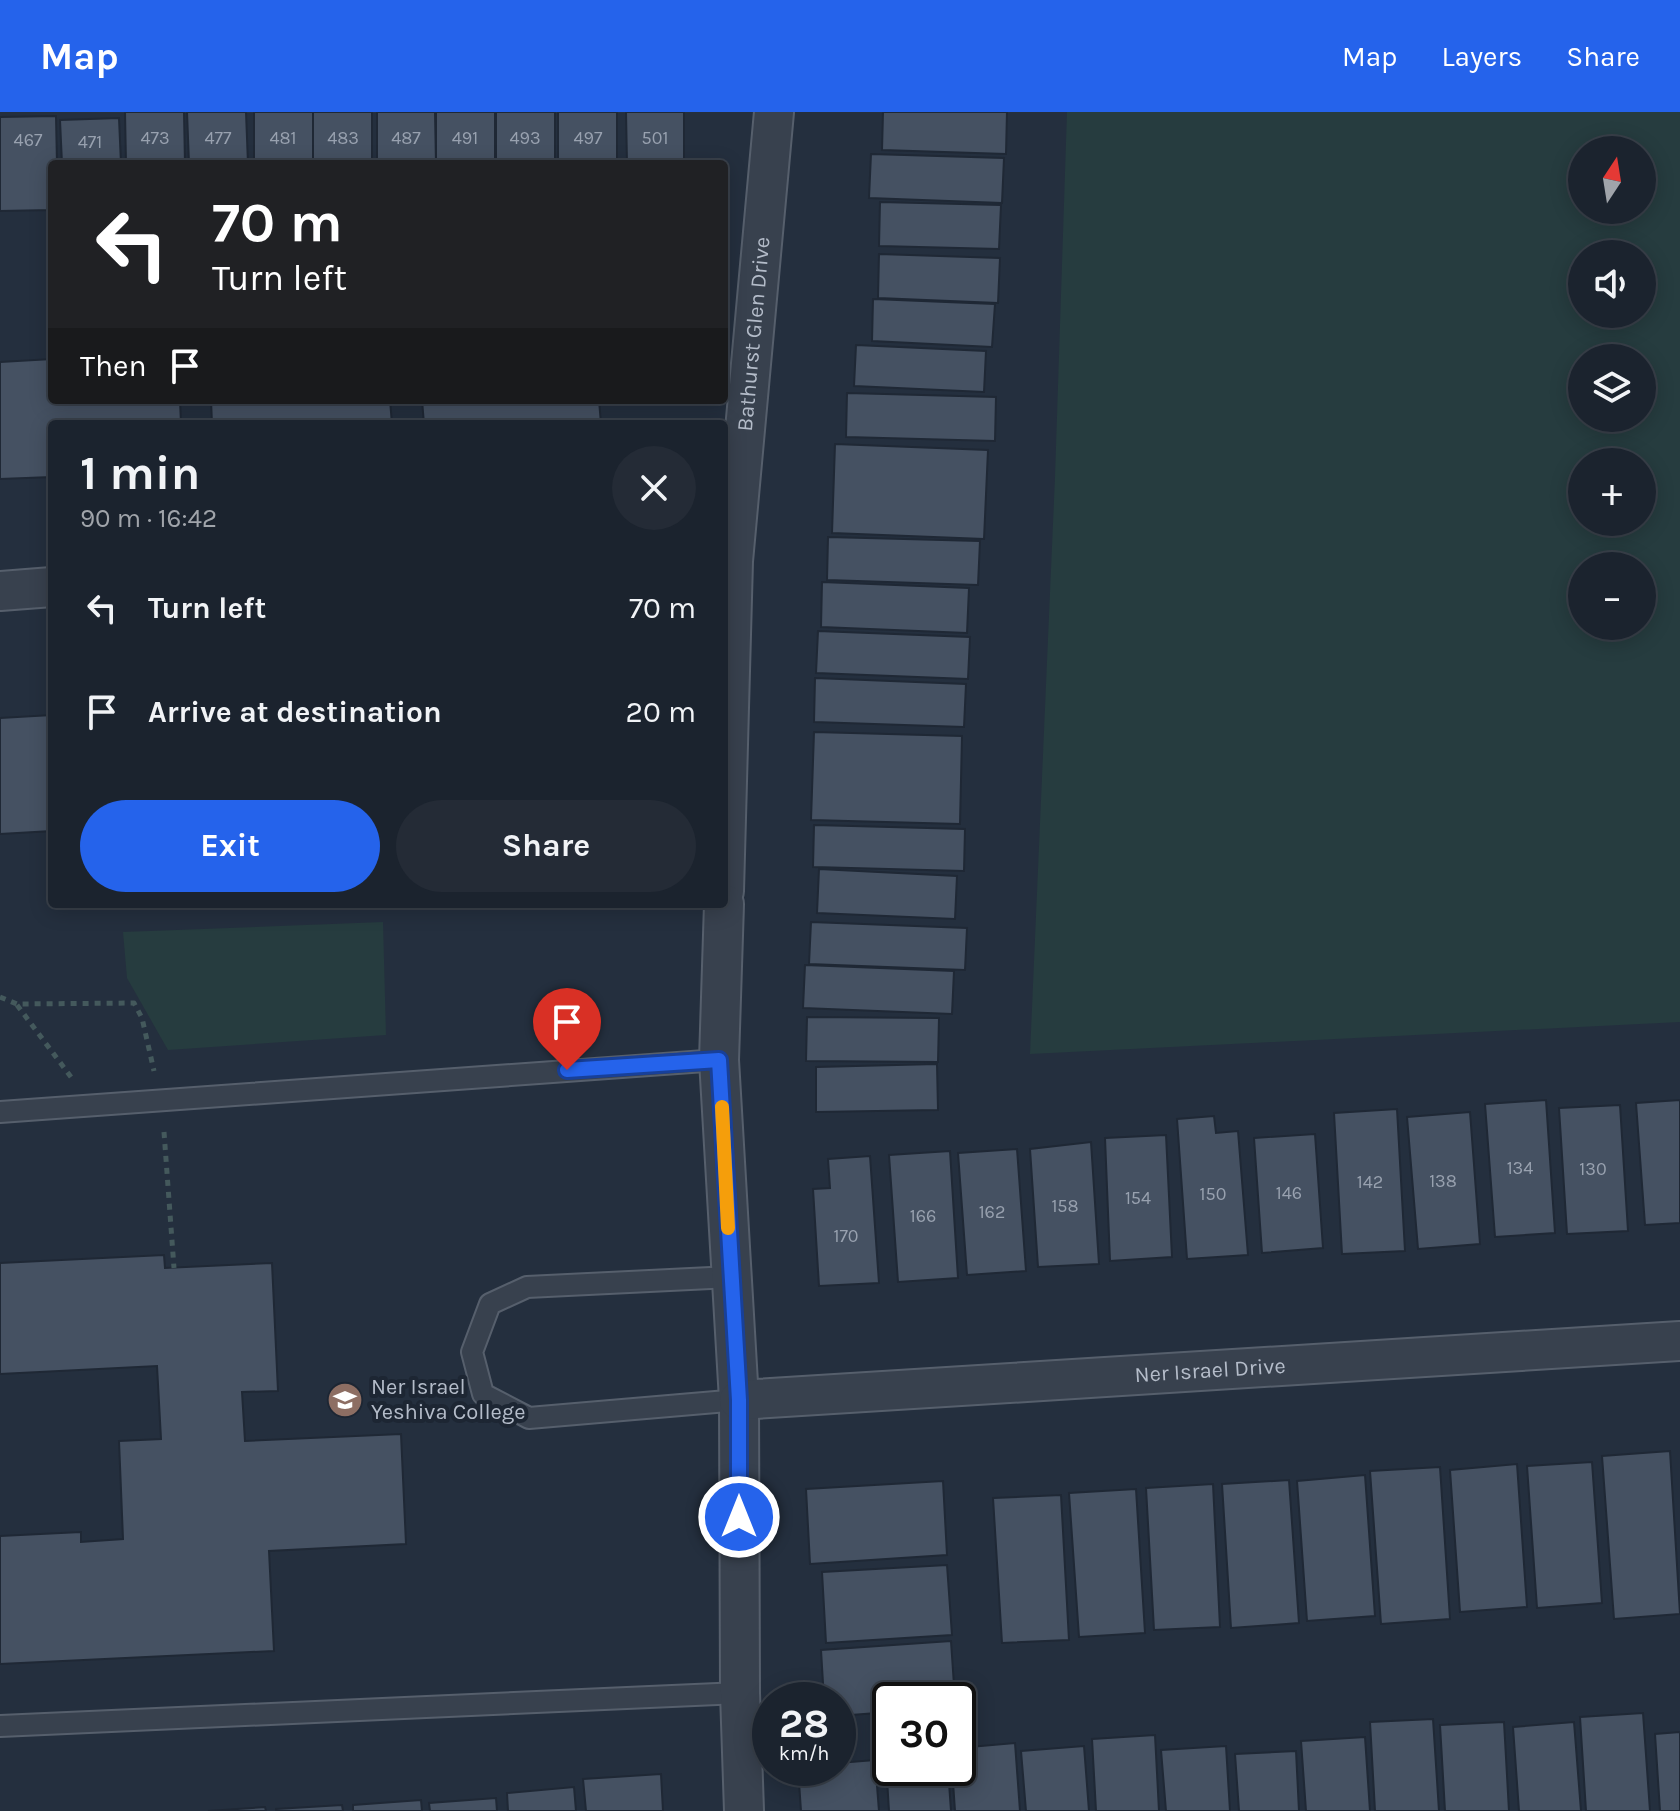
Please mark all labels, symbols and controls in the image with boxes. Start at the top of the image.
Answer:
text: Map [40,34,119,79]
text: Map [1342,40,1397,73]
text: Layers [1441,40,1522,73]
text: Share [1566,40,1640,73]
house number: 473 [140,127,170,149]
house number: 477 [205,127,232,149]
house number: 481 [269,127,297,149]
house number: 483 [327,127,359,149]
house number: 487 [391,127,421,149]
house number: 491 [452,127,478,149]
house number: 493 [509,127,541,149]
house number: 497 [574,127,603,149]
house number: 501 [642,127,668,149]
house number: 467 [14,129,43,151]
house number: 471 [78,131,102,153]
north arrow [1568,136,1656,224]
map controls [1568,136,1656,640]
text: 70 m [212,190,343,255]
icon: left [80,192,184,296]
street label: Bathurst Glen Drive [732,236,776,433]
button: sound [1568,240,1656,328]
text: Turn left [212,257,347,299]
icon: arrive [163,344,207,388]
button: layers [1568,344,1656,432]
text: Then [80,348,147,384]
text: 1 min [80,445,200,501]
button: close [612,446,696,530]
button: + [1568,448,1656,536]
text: 90 m · 16:42 [80,503,217,534]
button: − [1568,552,1656,640]
icon: left [80,586,124,630]
text: Turn left [148,590,266,626]
text: 70 m [629,590,696,626]
icon: arrive [80,690,124,734]
text: Arrive at destination [148,694,442,730]
text: 20 m [626,694,696,730]
button: Exit [80,800,380,892]
button: Share [396,800,696,892]
pin [533,988,601,1070]
icon: arrive [545,1000,589,1044]
house number: 134 [1507,1157,1533,1179]
house number: 130 [1579,1158,1607,1180]
house number: 138 [1429,1170,1457,1192]
house number: 142 [1357,1171,1383,1193]
house number: 146 [1276,1182,1302,1204]
house number: 150 [1200,1183,1226,1205]
house number: 154 [1125,1187,1151,1209]
house number: 158 [1051,1195,1079,1217]
house number: 162 [979,1201,1005,1223]
house number: 166 [910,1205,936,1227]
house number: 170 [833,1225,859,1247]
street label: Ner Israel Drive [1134,1353,1286,1388]
place label: Ner Israel Yeshiva College [371,1374,526,1425]
school or university icon: Ner Israel Yeshiva College [326,1381,364,1419]
position arrow [697,1475,781,1559]
speed limit sign: 30 [872,1682,976,1786]
text: 28 [779,1700,829,1747]
text: km/h [779,1742,829,1765]

